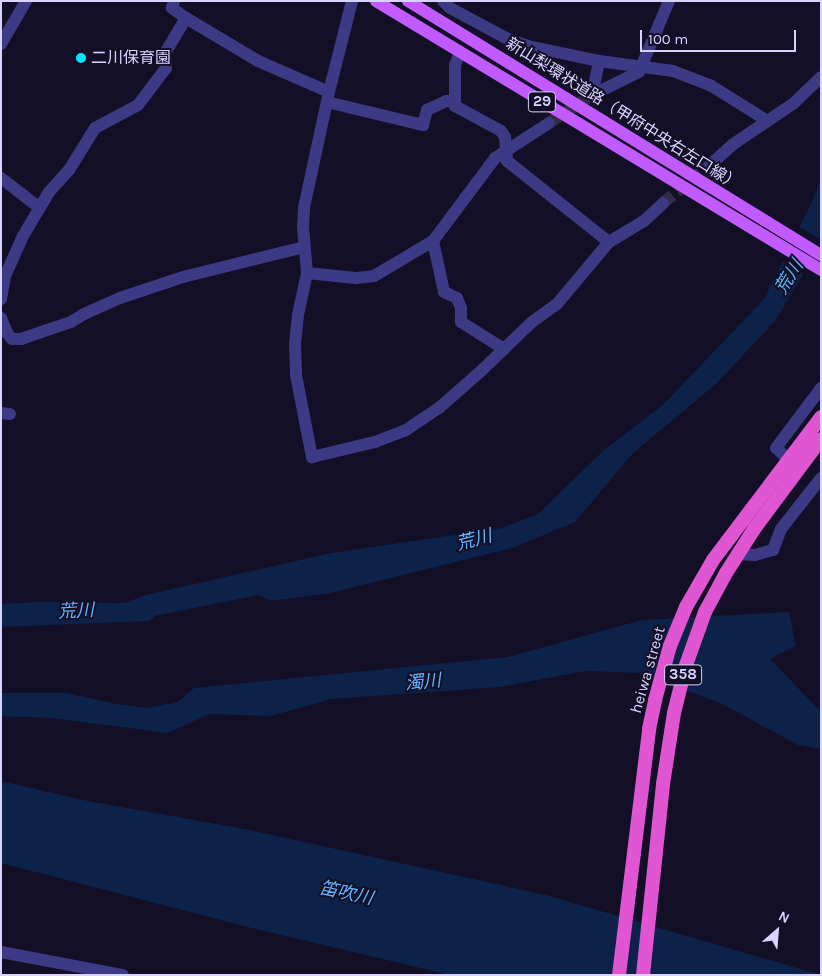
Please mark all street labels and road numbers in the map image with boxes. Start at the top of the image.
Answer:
street label: 新山梨環状道路（甲府中央右左口線） [503,34,743,194]
road number: 29 [527,90,557,114]
street label: heiwa street [626,624,670,716]
road number: 358 [663,662,703,688]

